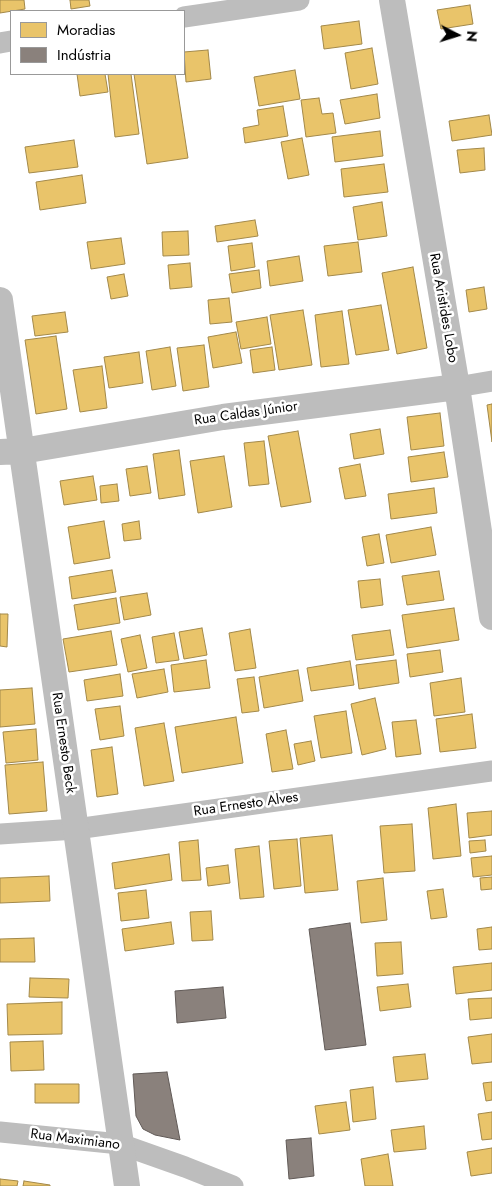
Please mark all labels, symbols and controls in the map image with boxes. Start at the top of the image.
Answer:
legend [10,10,185,75]
north arrow [432,10,482,60]
text: Moradias [57,19,115,41]
text: N [461,30,482,43]
text: Indústria [57,44,111,66]
street label: Rua Aristides Lobo [425,252,461,364]
street label: Rua Caldas Júnior [193,398,299,430]
street label: Rua Ernesto Beck [48,691,78,795]
street label: Rua Ernesto Alves [193,789,299,821]
street label: Rua Maximiano [29,1126,121,1154]

